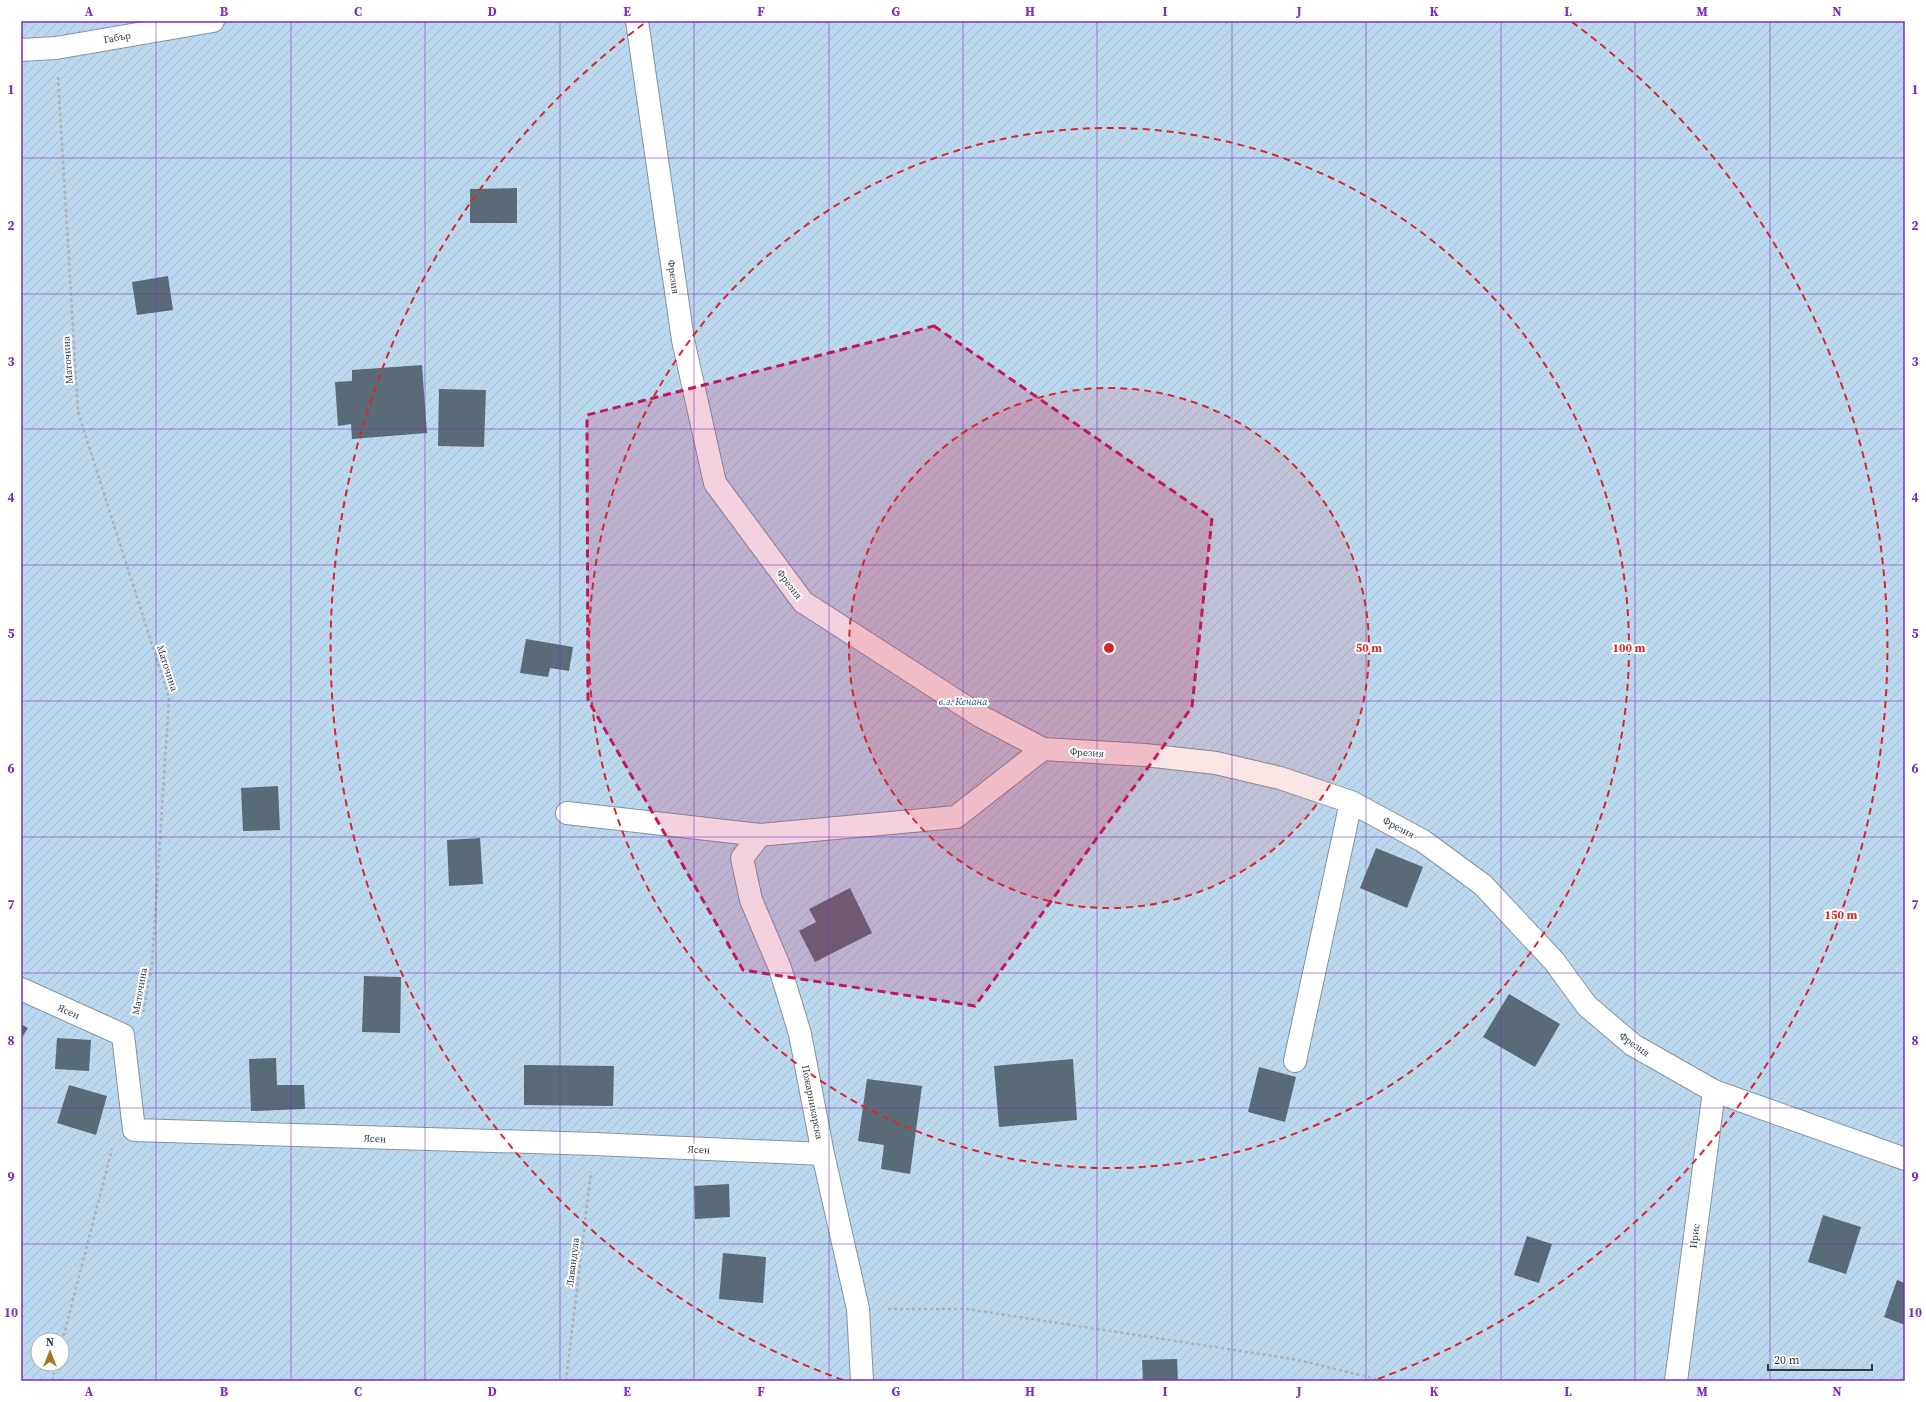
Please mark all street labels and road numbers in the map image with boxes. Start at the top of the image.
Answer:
street label: Габър [102,29,132,46]
street label: Фрезия [665,259,682,295]
street label: Маточина [59,335,76,384]
street label: Фрезия [774,567,805,602]
street label: Маточина [154,643,181,694]
street label: Фрезия [1069,745,1104,760]
street label: Фрезия [1381,814,1417,841]
street label: Маточина [129,966,150,1016]
street label: Ясен [56,1001,82,1022]
street label: Фрезия [1617,1029,1652,1060]
street label: Пожарникарска [799,1064,826,1141]
street label: Ясен [363,1132,386,1145]
street label: Ясен [687,1143,710,1156]
street label: Ирис [1687,1223,1702,1249]
street label: Лавандула [563,1236,582,1287]

